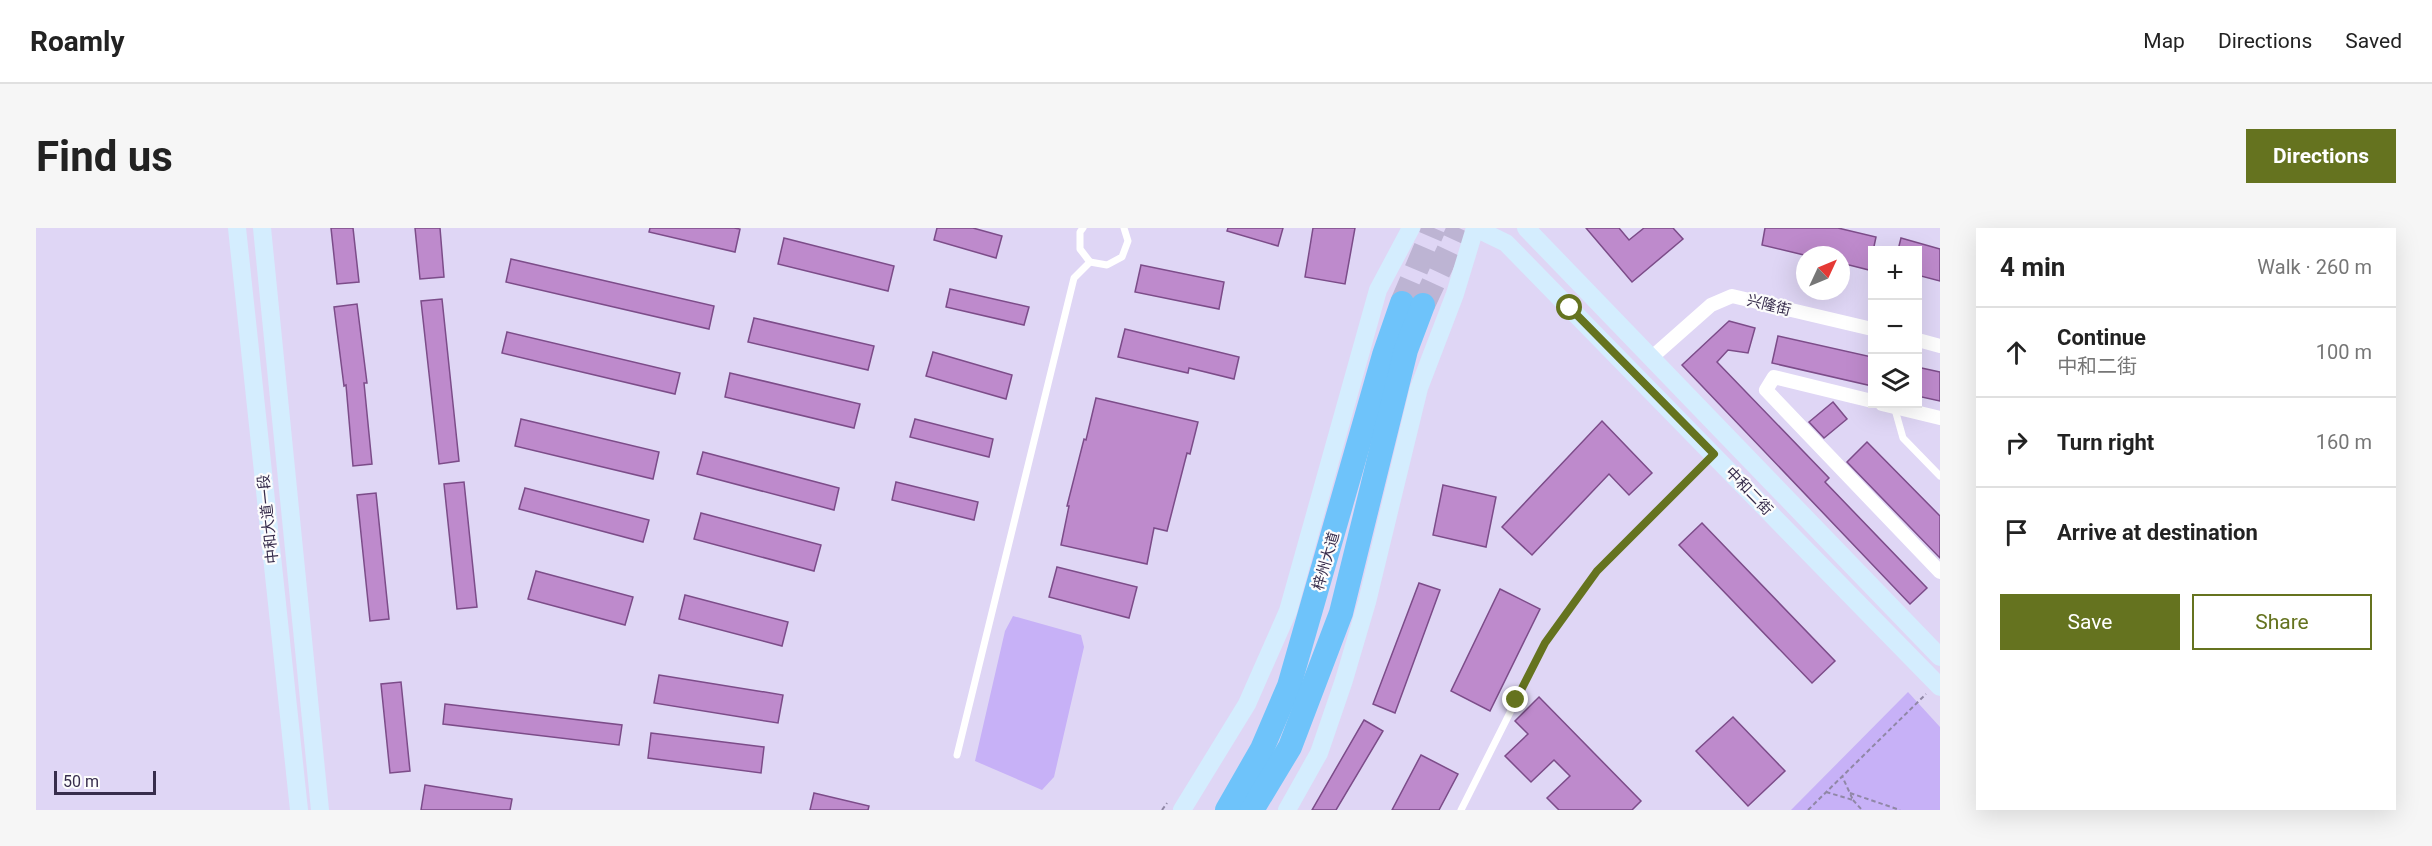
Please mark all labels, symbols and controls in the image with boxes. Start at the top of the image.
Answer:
text: Roamly [30,25,125,58]
text: Map [2143,29,2185,53]
text: Directions [2218,29,2312,53]
text: Saved [2345,29,2402,53]
button: Directions [2246,129,2396,183]
text: Find us [36,132,173,181]
north arrow [1796,246,1850,300]
map controls [1868,246,1922,408]
button: + [1868,246,1922,300]
text: 4 min [2000,252,2065,282]
text: Walk · 260 m [2257,255,2372,279]
street label: 兴隆街 [1745,291,1793,319]
route start [1556,294,1582,320]
button: − [1868,300,1922,354]
text: Continue [2057,325,2146,350]
icon: ahead [2000,336,2033,369]
text: 100 m [2316,340,2372,364]
button: layers [1868,354,1922,408]
text: 中和二街 [2057,354,2137,378]
icon: right [2000,426,2033,459]
text: Turn right [2057,430,2154,455]
text: 160 m [2316,430,2372,454]
street label: 中和二街 [1722,463,1776,519]
street label: 中和大道一段 [254,473,282,565]
icon: arrive [2000,516,2033,549]
text: Arrive at destination [2057,520,2258,545]
street label: 梓州大道 [1309,530,1343,592]
button: Save [2000,594,2180,650]
button: Share [2192,594,2372,650]
route end [1502,686,1528,712]
scale bar [54,768,156,796]
text: 50 m [63,772,99,791]

